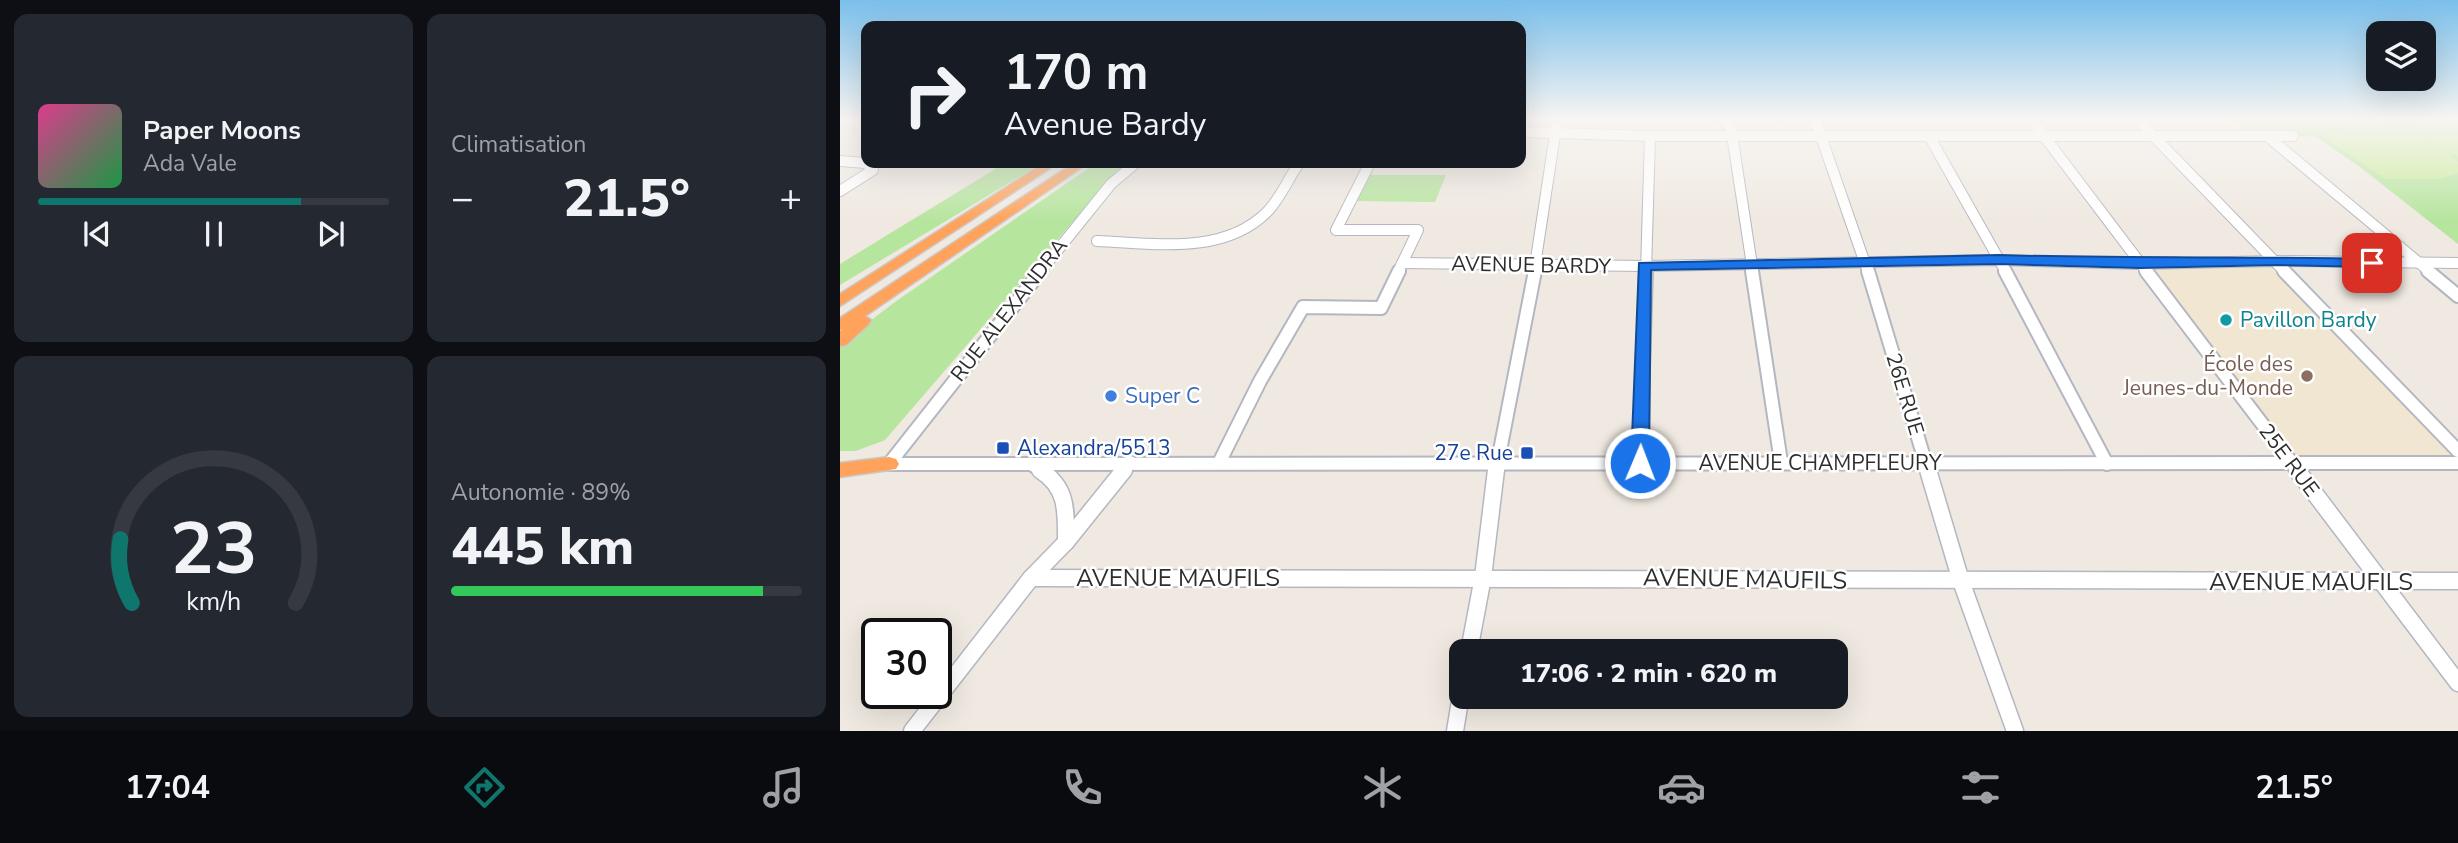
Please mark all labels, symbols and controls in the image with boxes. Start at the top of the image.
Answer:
map controls [2366,21,2436,91]
button: layers [2366,21,2436,91]
text: 170 m [1004,39,1148,106]
icon: right [889,49,980,140]
text: Avenue Bardy [1004,103,1206,146]
text: Paper Moons [143,113,301,148]
text: Climatisation [451,129,586,160]
text: Ada Vale [143,148,237,179]
text: 21.5° [563,163,690,234]
text: − [451,173,474,224]
text: + [779,173,802,224]
icon: previous [78,215,116,253]
icon: pause [195,215,233,253]
icon: next [312,215,350,253]
street label: RUE ALEXANDRA [944,233,1074,387]
pin [2342,233,2402,293]
icon: arrive [2353,244,2391,282]
street label: AVENUE BARDY [1451,250,1612,280]
place label: Pavillon Bardy [2240,306,2377,334]
marker: Pavillon Bardy [2218,312,2234,328]
street label: 26E RUE [1879,350,1931,438]
place label: École des Jeunes-du-Monde [2122,350,2293,402]
marker: École des Jeunes-du-Monde [2299,368,2315,384]
place label: Super C [1125,382,1200,410]
marker: Super C [1103,388,1119,404]
street label: 25E RUE [2252,418,2326,502]
position arrow [1603,426,1677,500]
place label: Alexandra/5513 [1017,434,1171,462]
place label: 27e Rue [1434,439,1513,467]
marker: Alexandra/5513 [995,440,1011,456]
marker: 27e Rue [1519,445,1535,461]
street label: AVENUE CHAMPFLEURY [1699,449,1942,477]
text: Autonomie · 89% [451,477,631,508]
text: 23 [170,499,257,599]
text: 445 km [451,511,634,582]
street label: AVENUE MAUFILS [1643,561,1847,597]
street label: AVENUE MAUFILS [1076,562,1280,594]
street label: AVENUE MAUFILS [2209,566,2413,598]
text: km/h [186,584,241,618]
speed limit sign: 30 [861,618,952,709]
text: 17:06 · 2 min · 620 m [1520,656,1777,691]
icon: directions [460,763,509,812]
icon: music [759,763,808,812]
icon: phone [1058,763,1107,812]
icon: climate [1358,763,1407,812]
icon: car [1657,763,1706,812]
icon: filters [1956,763,2005,812]
text: 17:04 [125,766,210,809]
text: 21.5° [2255,766,2333,809]

